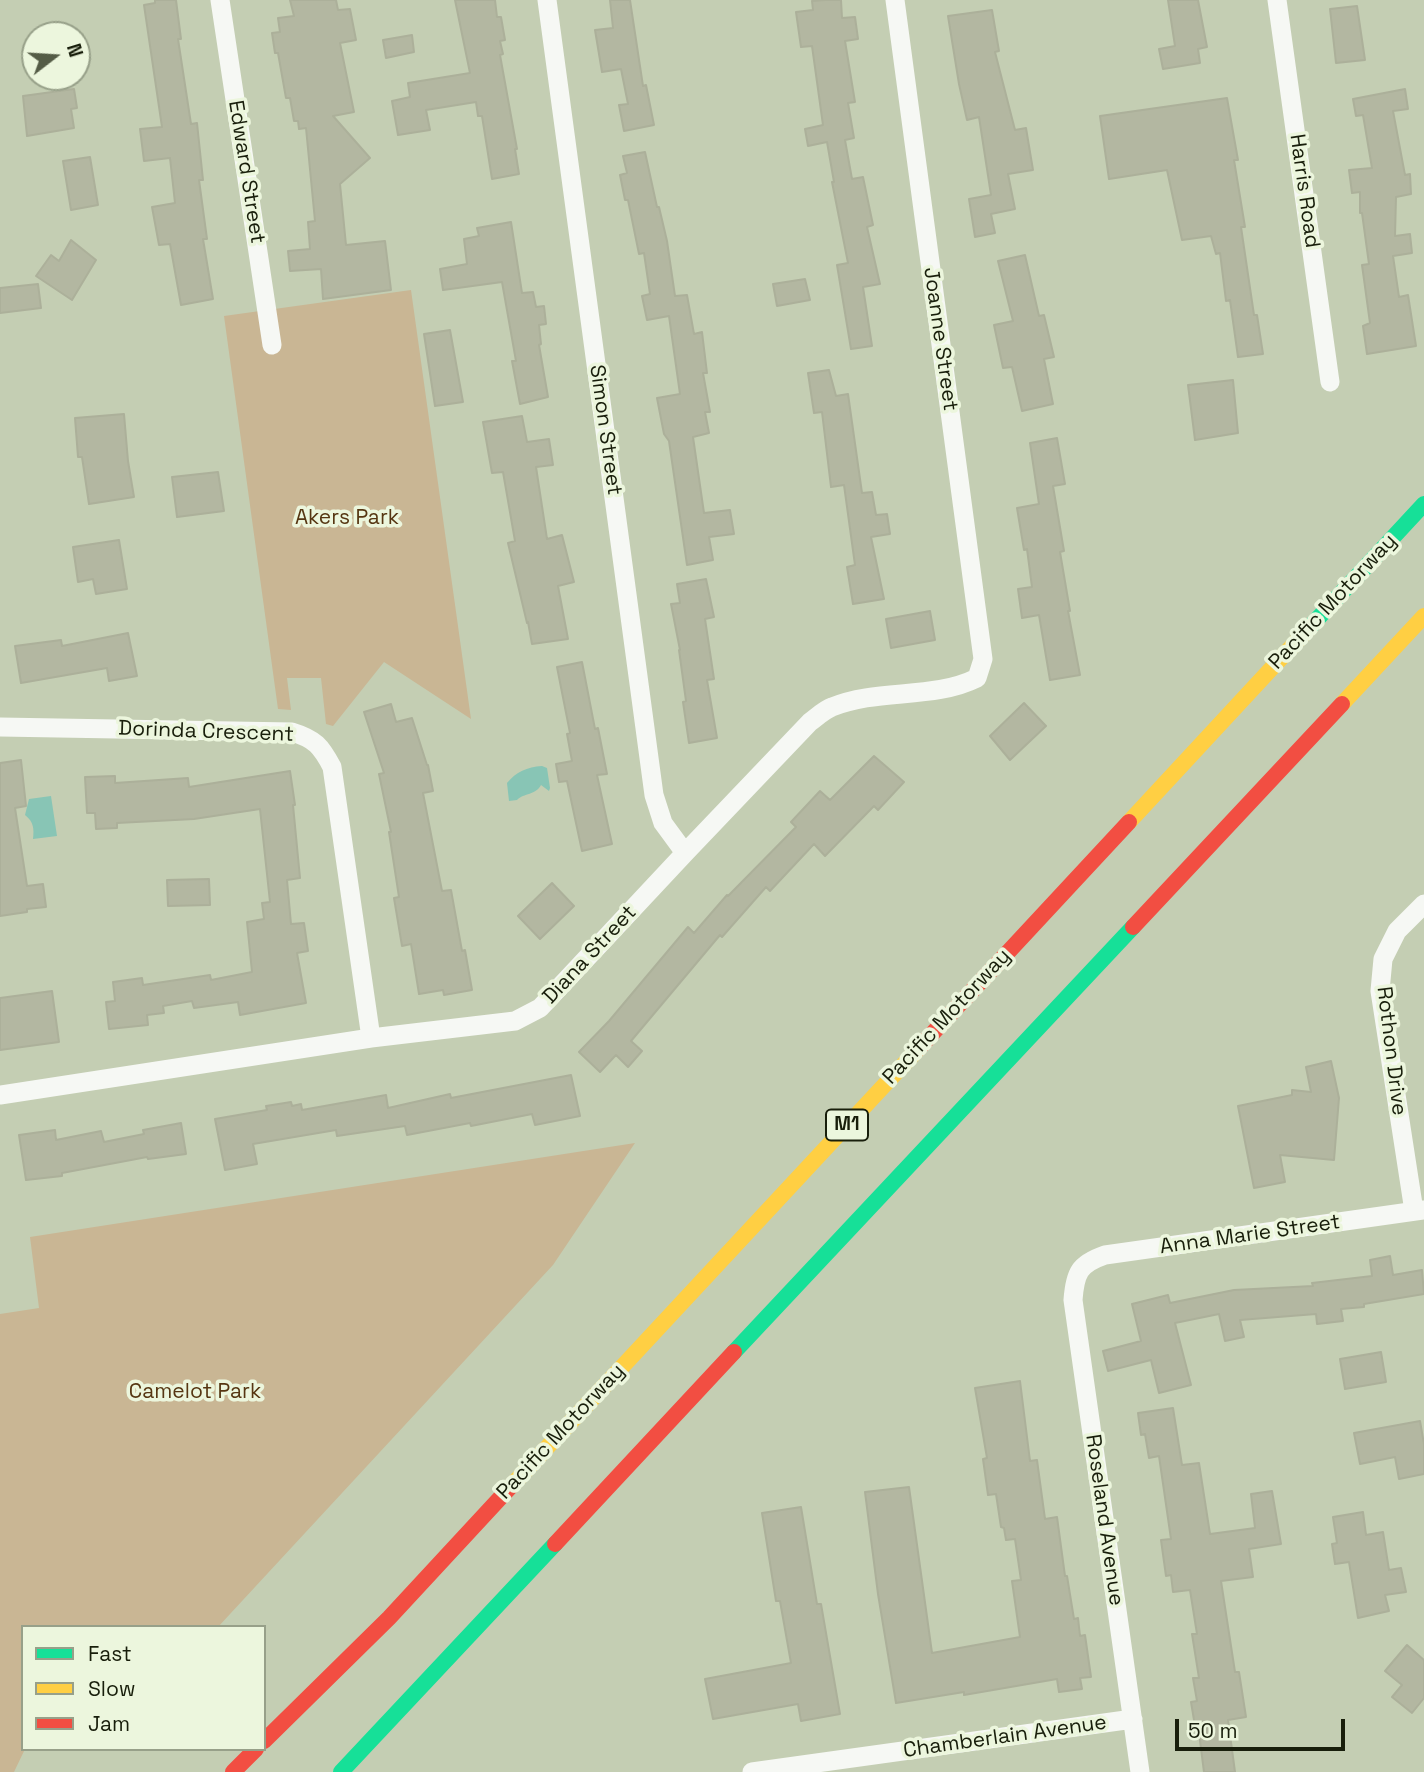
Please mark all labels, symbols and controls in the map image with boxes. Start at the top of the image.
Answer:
north arrow [21,21,91,91]
text: N [61,41,88,60]
street label: Edward Street [222,99,270,245]
street label: Harris Road [1284,132,1324,250]
street label: Joanne Street [917,266,963,412]
street label: Simon Street [583,363,627,497]
park label: Akers Park [295,505,399,531]
street label: Pacific Motorway [1264,529,1402,675]
street label: Dorinda Crescent [118,716,294,748]
street label: Diana Street [538,900,642,1010]
street label: Pacific Motorway [878,944,1016,1090]
street label: Rothon Drive [1371,985,1411,1117]
road number: M1 [826,1110,868,1140]
street label: Anna Marie Street [1158,1210,1342,1260]
street label: Pacific Motorway [492,1359,630,1505]
park label: Camelot Park [129,1379,261,1405]
street label: Roseland Avenue [1079,1433,1129,1607]
legend [21,1625,266,1751]
text: Fast [88,1640,132,1667]
text: Slow [88,1675,136,1702]
scale bar [1179,1706,1349,1750]
text: Jam [88,1710,130,1737]
street label: Chamberlain Avenue [902,1710,1108,1764]
text: 50 m [1188,1717,1238,1744]

